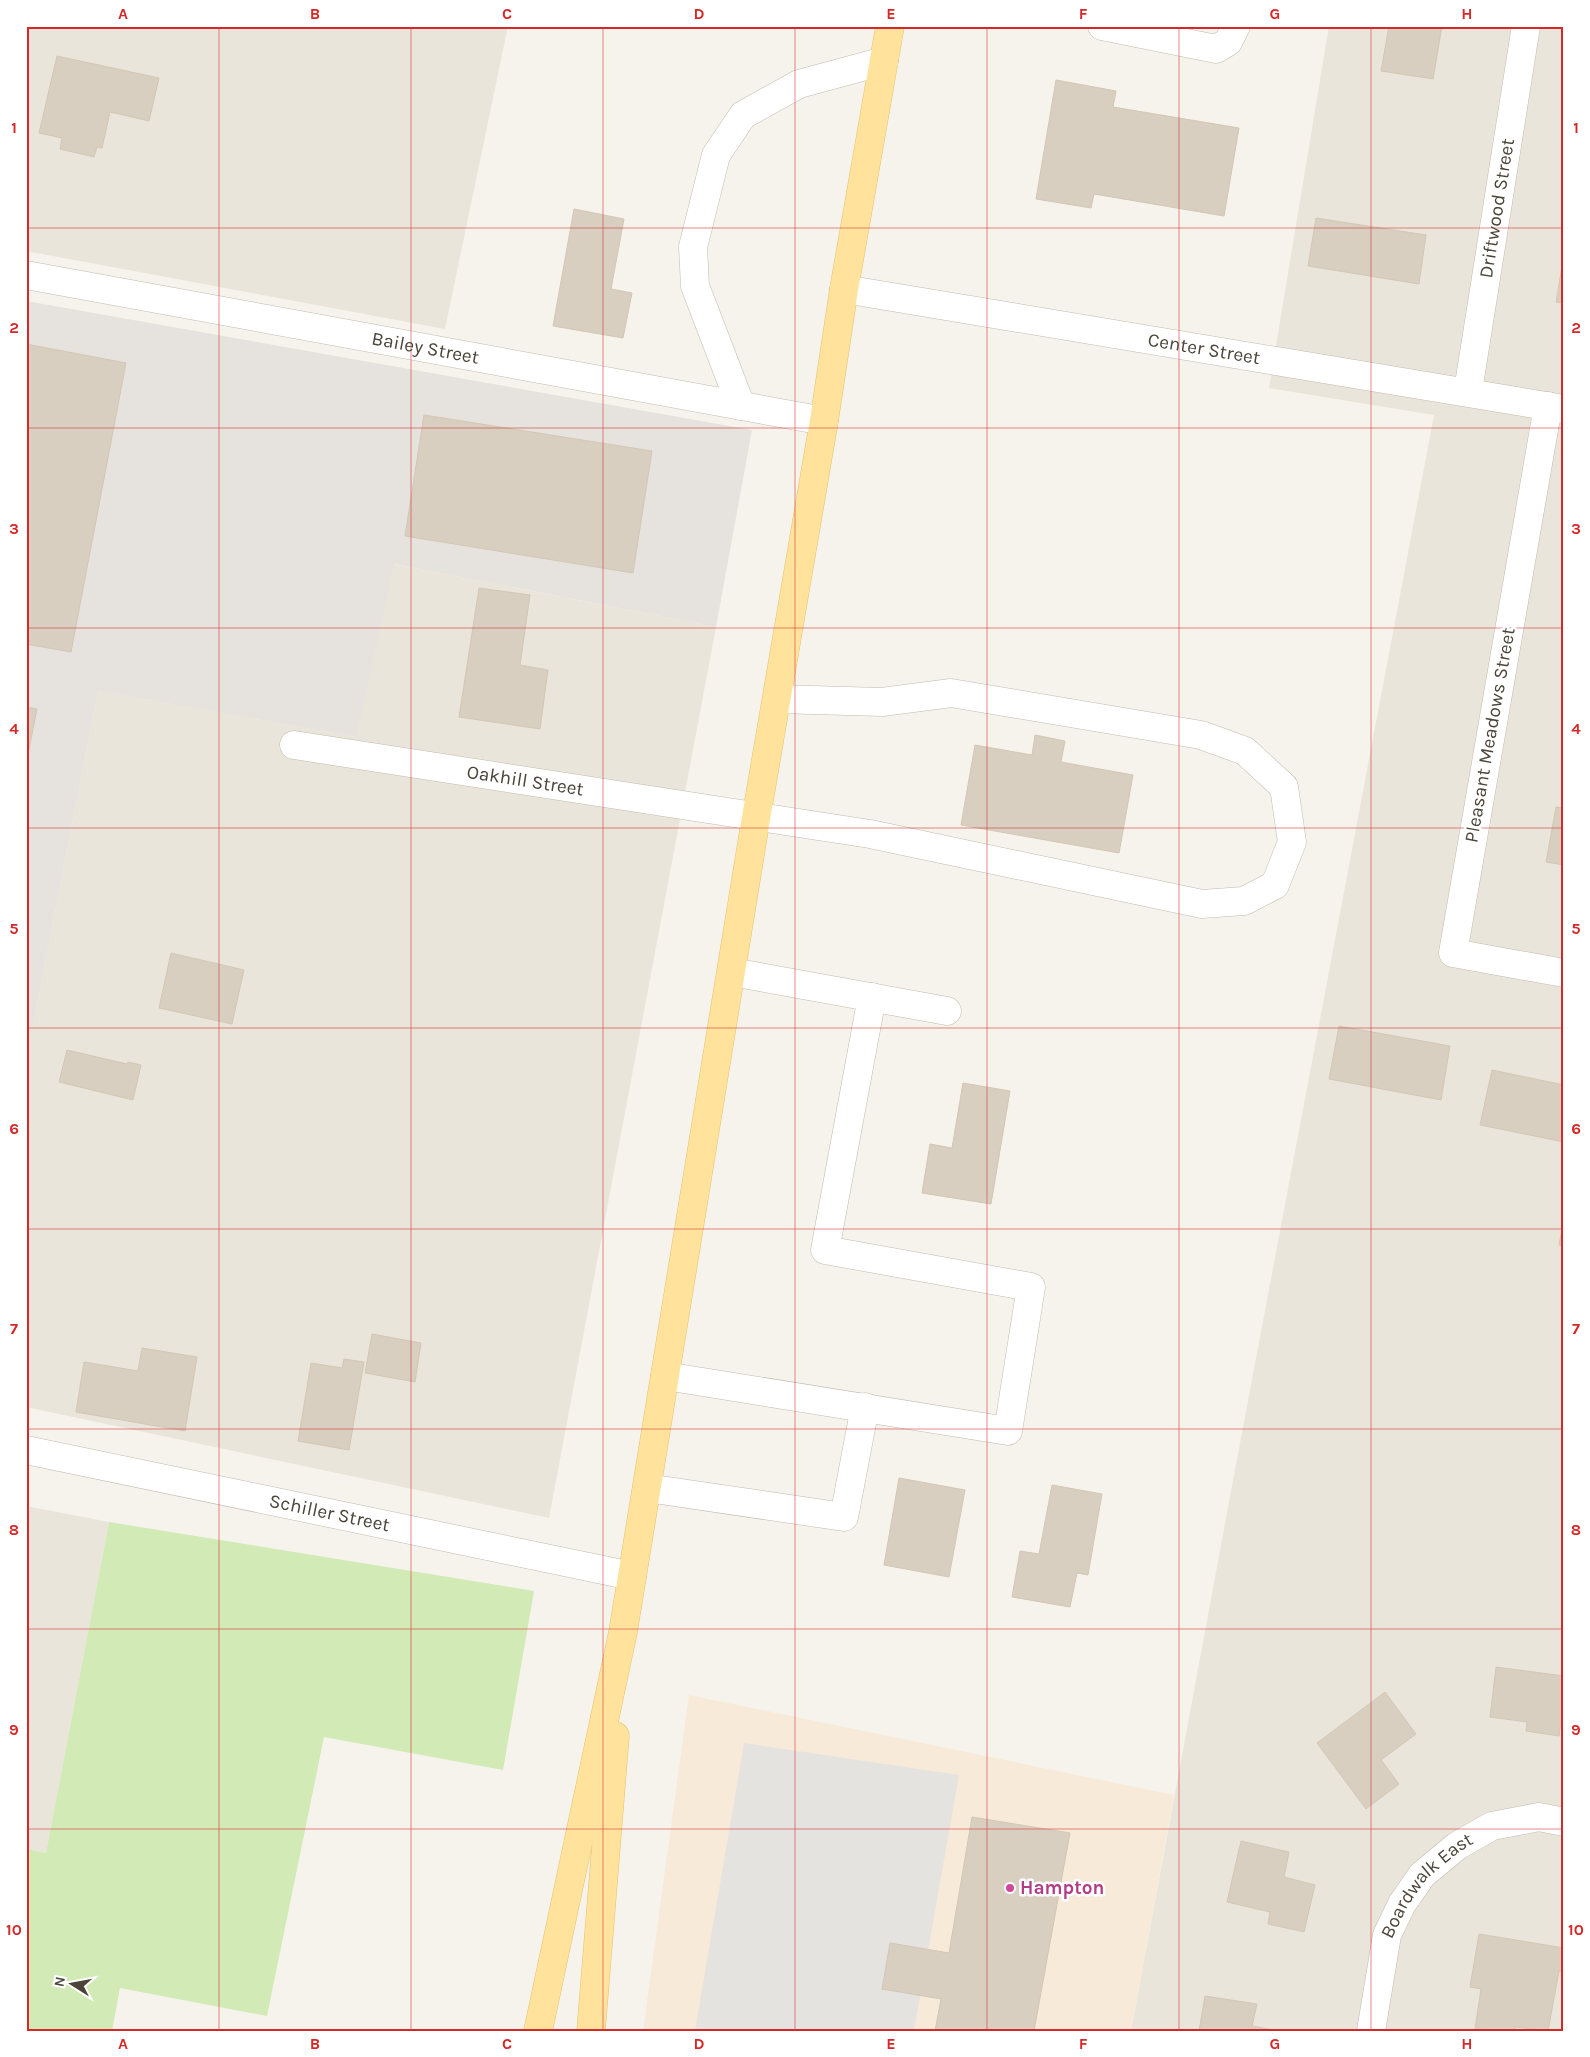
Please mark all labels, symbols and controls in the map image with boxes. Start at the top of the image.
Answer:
text: A [118,4,128,23]
text: B [310,4,320,23]
text: C [502,4,512,23]
text: D [694,4,705,23]
text: E [886,4,896,23]
text: F [1079,4,1088,23]
text: G [1270,4,1280,23]
text: H [1461,4,1473,23]
text: 1 [11,118,17,137]
text: 1 [1573,118,1579,137]
street label: Driftwood Street [1475,137,1519,280]
text: 2 [9,318,19,337]
text: 2 [1571,318,1581,337]
street label: Bailey Street [370,327,481,369]
street label: Center Street [1146,329,1262,369]
text: 3 [9,519,19,538]
text: 3 [1571,519,1581,538]
street label: Pleasant Meadows Street [1460,626,1520,844]
text: 4 [9,719,19,738]
text: 4 [1571,719,1581,738]
street label: Oakhill Street [465,761,585,801]
text: 5 [9,919,19,938]
text: 5 [1571,919,1581,938]
text: 6 [9,1119,19,1138]
text: 6 [1571,1119,1581,1138]
text: 7 [10,1319,18,1338]
text: 7 [1572,1319,1580,1338]
street label: Schiller Street [267,1490,392,1536]
text: 8 [9,1520,19,1539]
text: 8 [1571,1520,1581,1539]
text: 9 [9,1720,19,1739]
text: 9 [1571,1720,1581,1739]
street label: Boardwalk East [1376,1828,1477,1942]
place label: Hampton [1020,1877,1104,1899]
marker: Hampton [1004,1882,1016,1894]
text: 10 [6,1920,22,1939]
text: 10 [1568,1920,1584,1939]
north arrow [48,1960,98,2010]
text: N [50,1975,69,1988]
text: A [118,2034,128,2053]
text: B [310,2034,320,2053]
text: C [502,2034,512,2053]
text: D [694,2034,705,2053]
text: E [886,2034,896,2053]
text: F [1079,2034,1088,2053]
text: G [1270,2034,1280,2053]
text: H [1461,2034,1473,2053]

